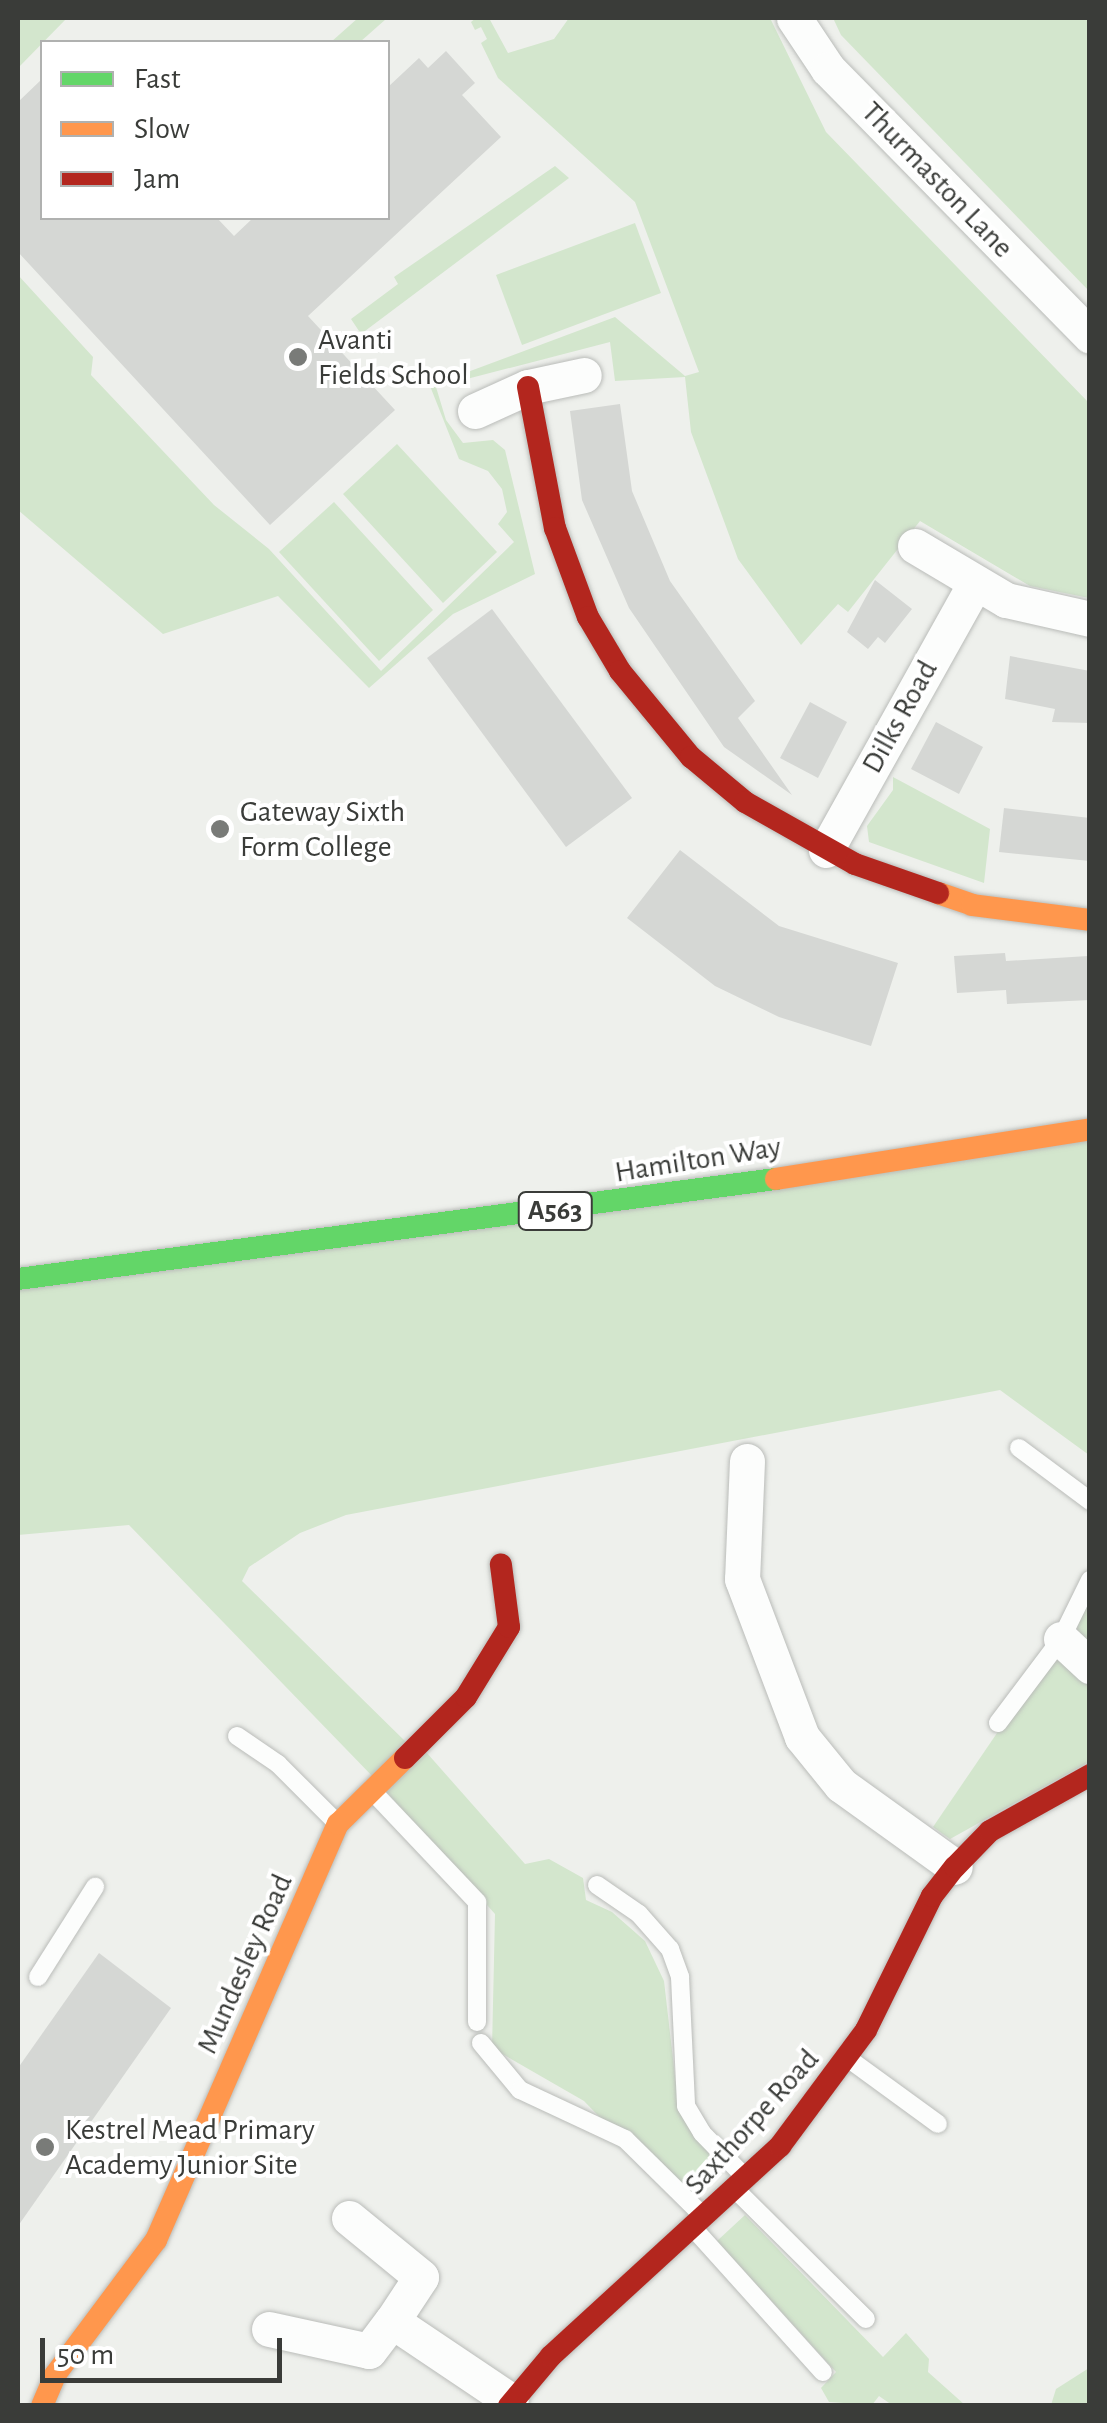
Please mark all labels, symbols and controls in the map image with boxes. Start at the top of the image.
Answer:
legend [40,40,390,220]
text: Fast [134,64,181,94]
street label: Thurmaston Lane [854,94,1020,266]
text: Slow [134,114,190,144]
text: Jam [134,164,180,194]
place label: Avanti Fields School [318,322,469,392]
marker: Avanti Fields School [287,346,309,368]
street label: Dilks Road [854,654,946,780]
place label: Gateway Sixth Form College [240,794,405,864]
marker: Gateway Sixth Form College [209,818,231,840]
street label: Hamilton Way [612,1129,784,1191]
road number: A563 [518,1188,592,1234]
street label: Mundesley Road [189,1869,301,2059]
street label: Saxthorpe Road [677,2042,827,2202]
place label: Kestrel Mead Primary Academy Junior Site [65,2112,315,2182]
marker: Kestrel Mead Primary Academy Junior Site [34,2136,56,2158]
scale bar [45,2318,288,2380]
text: 50 m [57,2340,114,2370]

